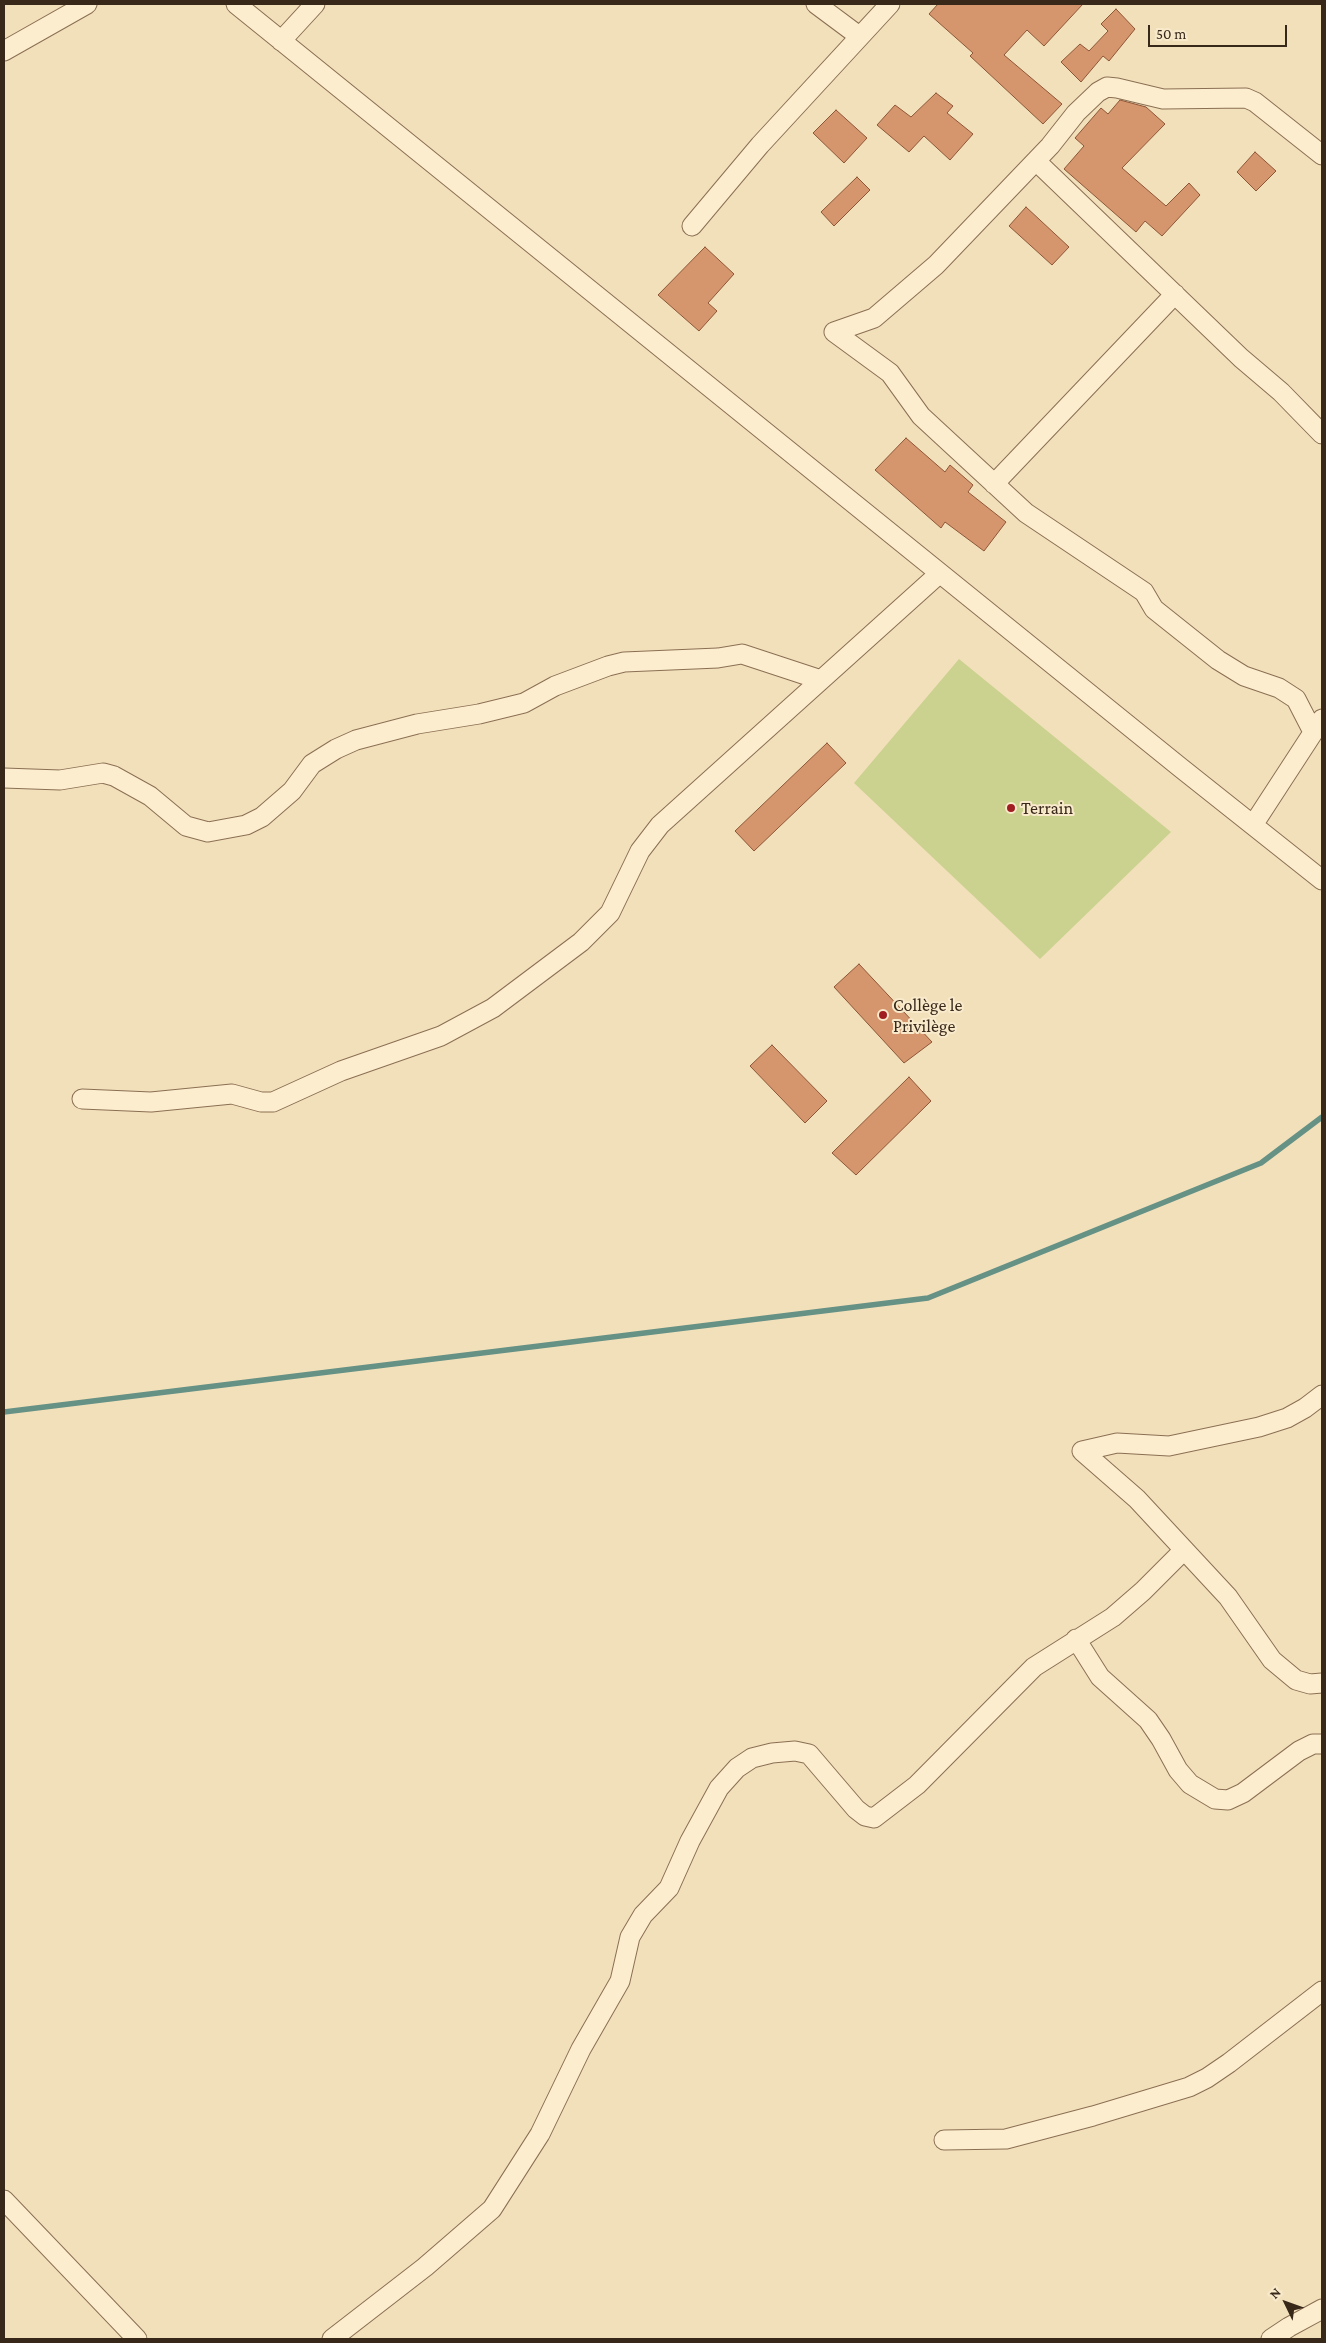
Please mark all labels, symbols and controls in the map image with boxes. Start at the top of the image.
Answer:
scale bar [1151,15,1290,47]
text: 50 m [1156,26,1186,42]
place label: Terrain [1021,797,1073,819]
marker: Terrain [1005,802,1017,814]
place label: Collège le Privilège [893,994,962,1036]
marker: Collège le Privilège [877,1009,889,1021]
north arrow [1261,2278,1311,2328]
text: N [1266,2284,1284,2302]

